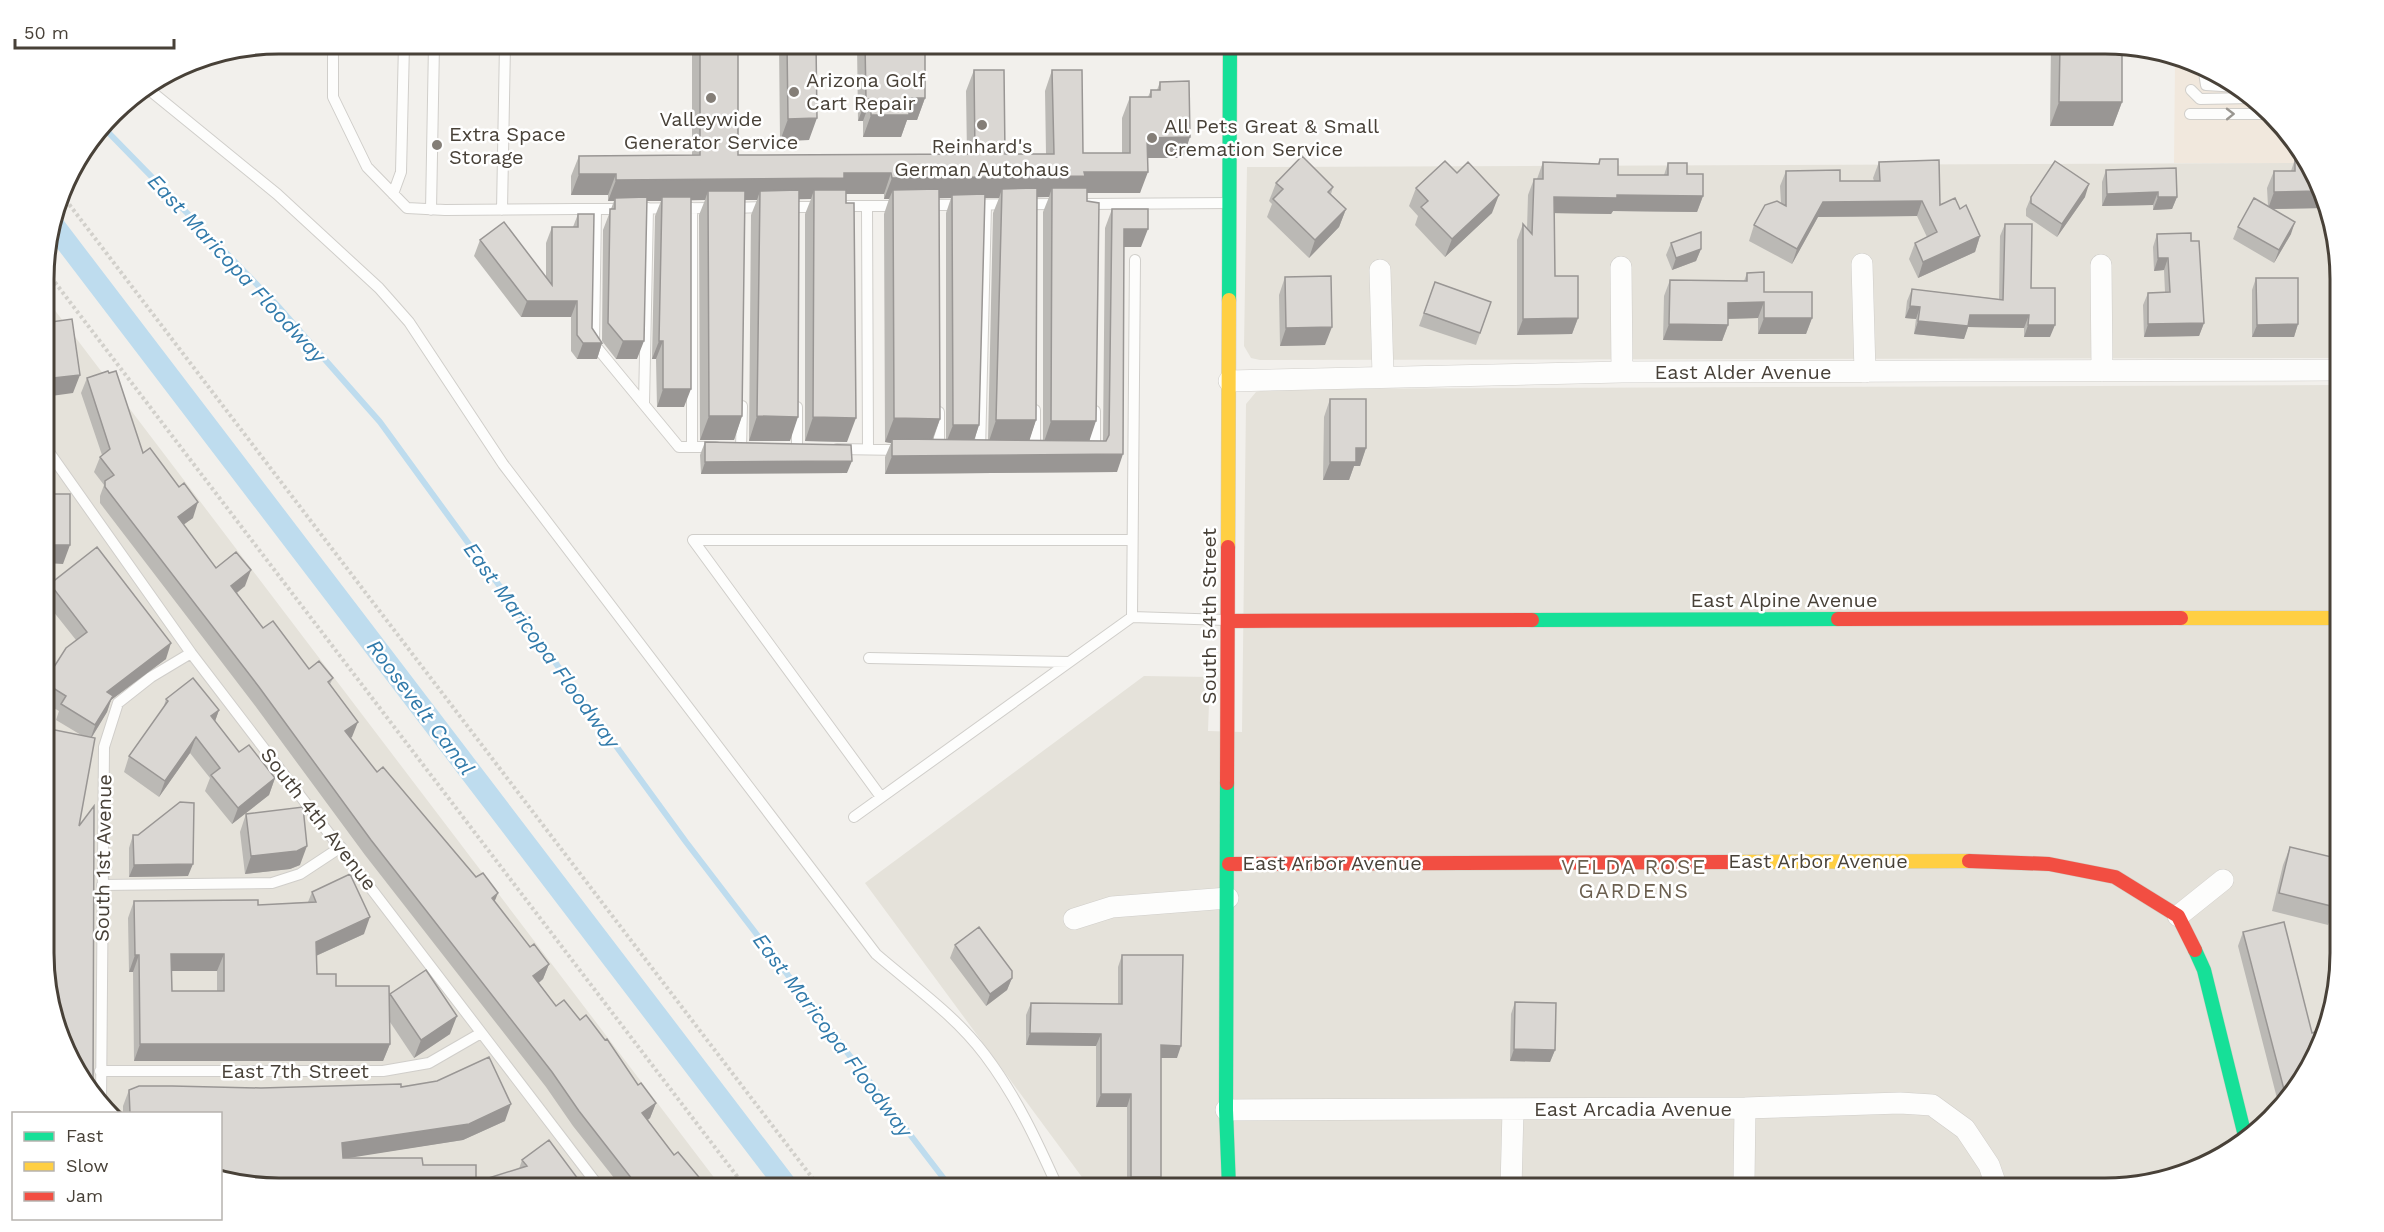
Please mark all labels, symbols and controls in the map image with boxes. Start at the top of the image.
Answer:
scale bar [15,12,174,50]
text: 50 m [24,22,69,43]
place label: Arizona Golf Cart Repair [806,68,926,115]
marker: Arizona Golf Cart Repair [787,85,801,99]
marker: Valleywide Generator Service [704,91,718,105]
place label: Valleywide Generator Service [624,107,798,154]
one-way arrow [2226,108,2235,120]
place label: All Pets Great & Small Cremation Service [1164,114,1379,161]
marker: Reinhard's German Autohaus [975,118,989,132]
place label: Extra Space Storage [449,122,566,169]
marker: All Pets Great & Small Cremation Service [1145,131,1159,145]
place label: Reinhard's German Autohaus [894,134,1070,181]
marker: Extra Space Storage [430,138,444,152]
water label: East Maricopa Floodway [143,168,332,369]
street label: East Alder Avenue [1655,360,1831,384]
street label: South 54th Street [1197,527,1221,704]
water label: East Maricopa Floodway [459,537,626,754]
street label: East Alpine Avenue [1691,588,1877,612]
water label: Roosevelt Canal [362,634,480,780]
street label: South 4th Avenue [256,743,382,895]
street label: South 1st Avenue [90,774,116,942]
street label: East Arbor Avenue [1728,849,1908,873]
street label: East Arbor Avenue [1242,851,1422,875]
district label: VELDA ROSE GARDENS [1561,854,1707,903]
water label: East Maricopa Floodway [748,928,919,1143]
street label: East 7th Street [221,1059,370,1083]
street label: East Arcadia Avenue [1534,1097,1732,1121]
legend [12,1112,222,1220]
text: Fast [66,1125,104,1146]
text: Slow [66,1155,109,1176]
text: Jam [66,1185,103,1206]

